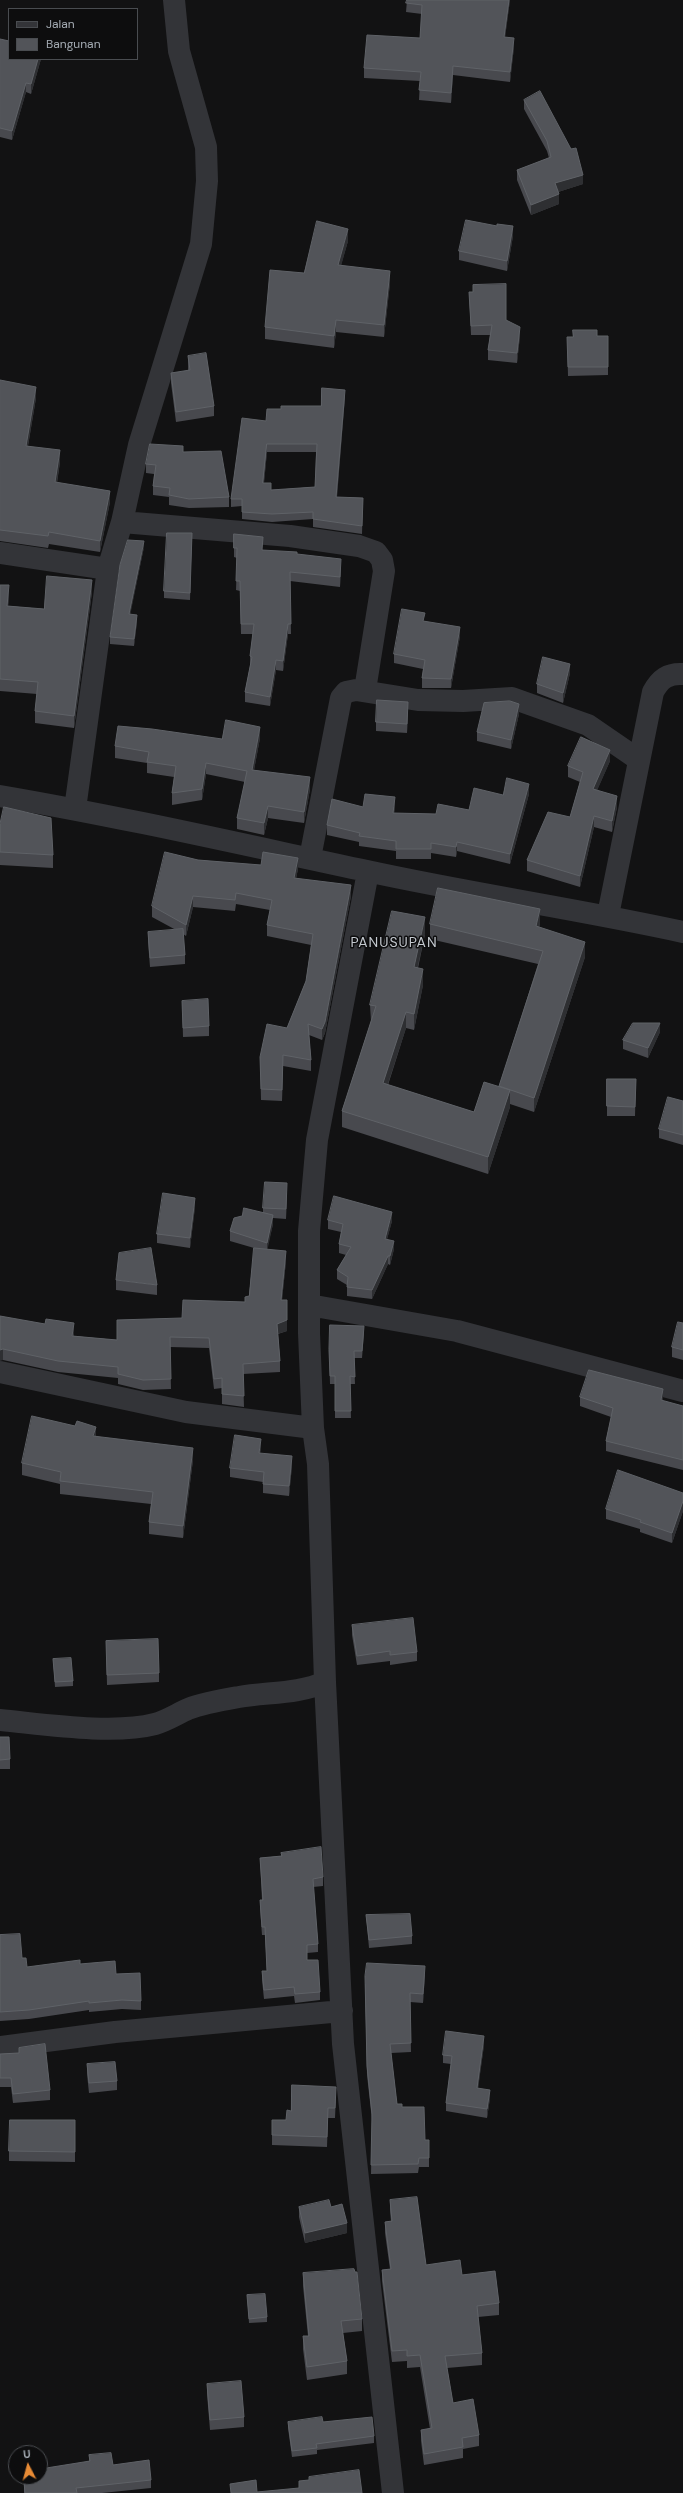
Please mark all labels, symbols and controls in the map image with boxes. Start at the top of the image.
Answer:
legend [8,8,138,60]
text: Jalan [46,16,75,32]
text: Bangunan [46,36,101,52]
district label: PANUSUPAN [350,935,438,951]
north arrow [8,2445,48,2485]
text: U [22,2447,31,2461]

